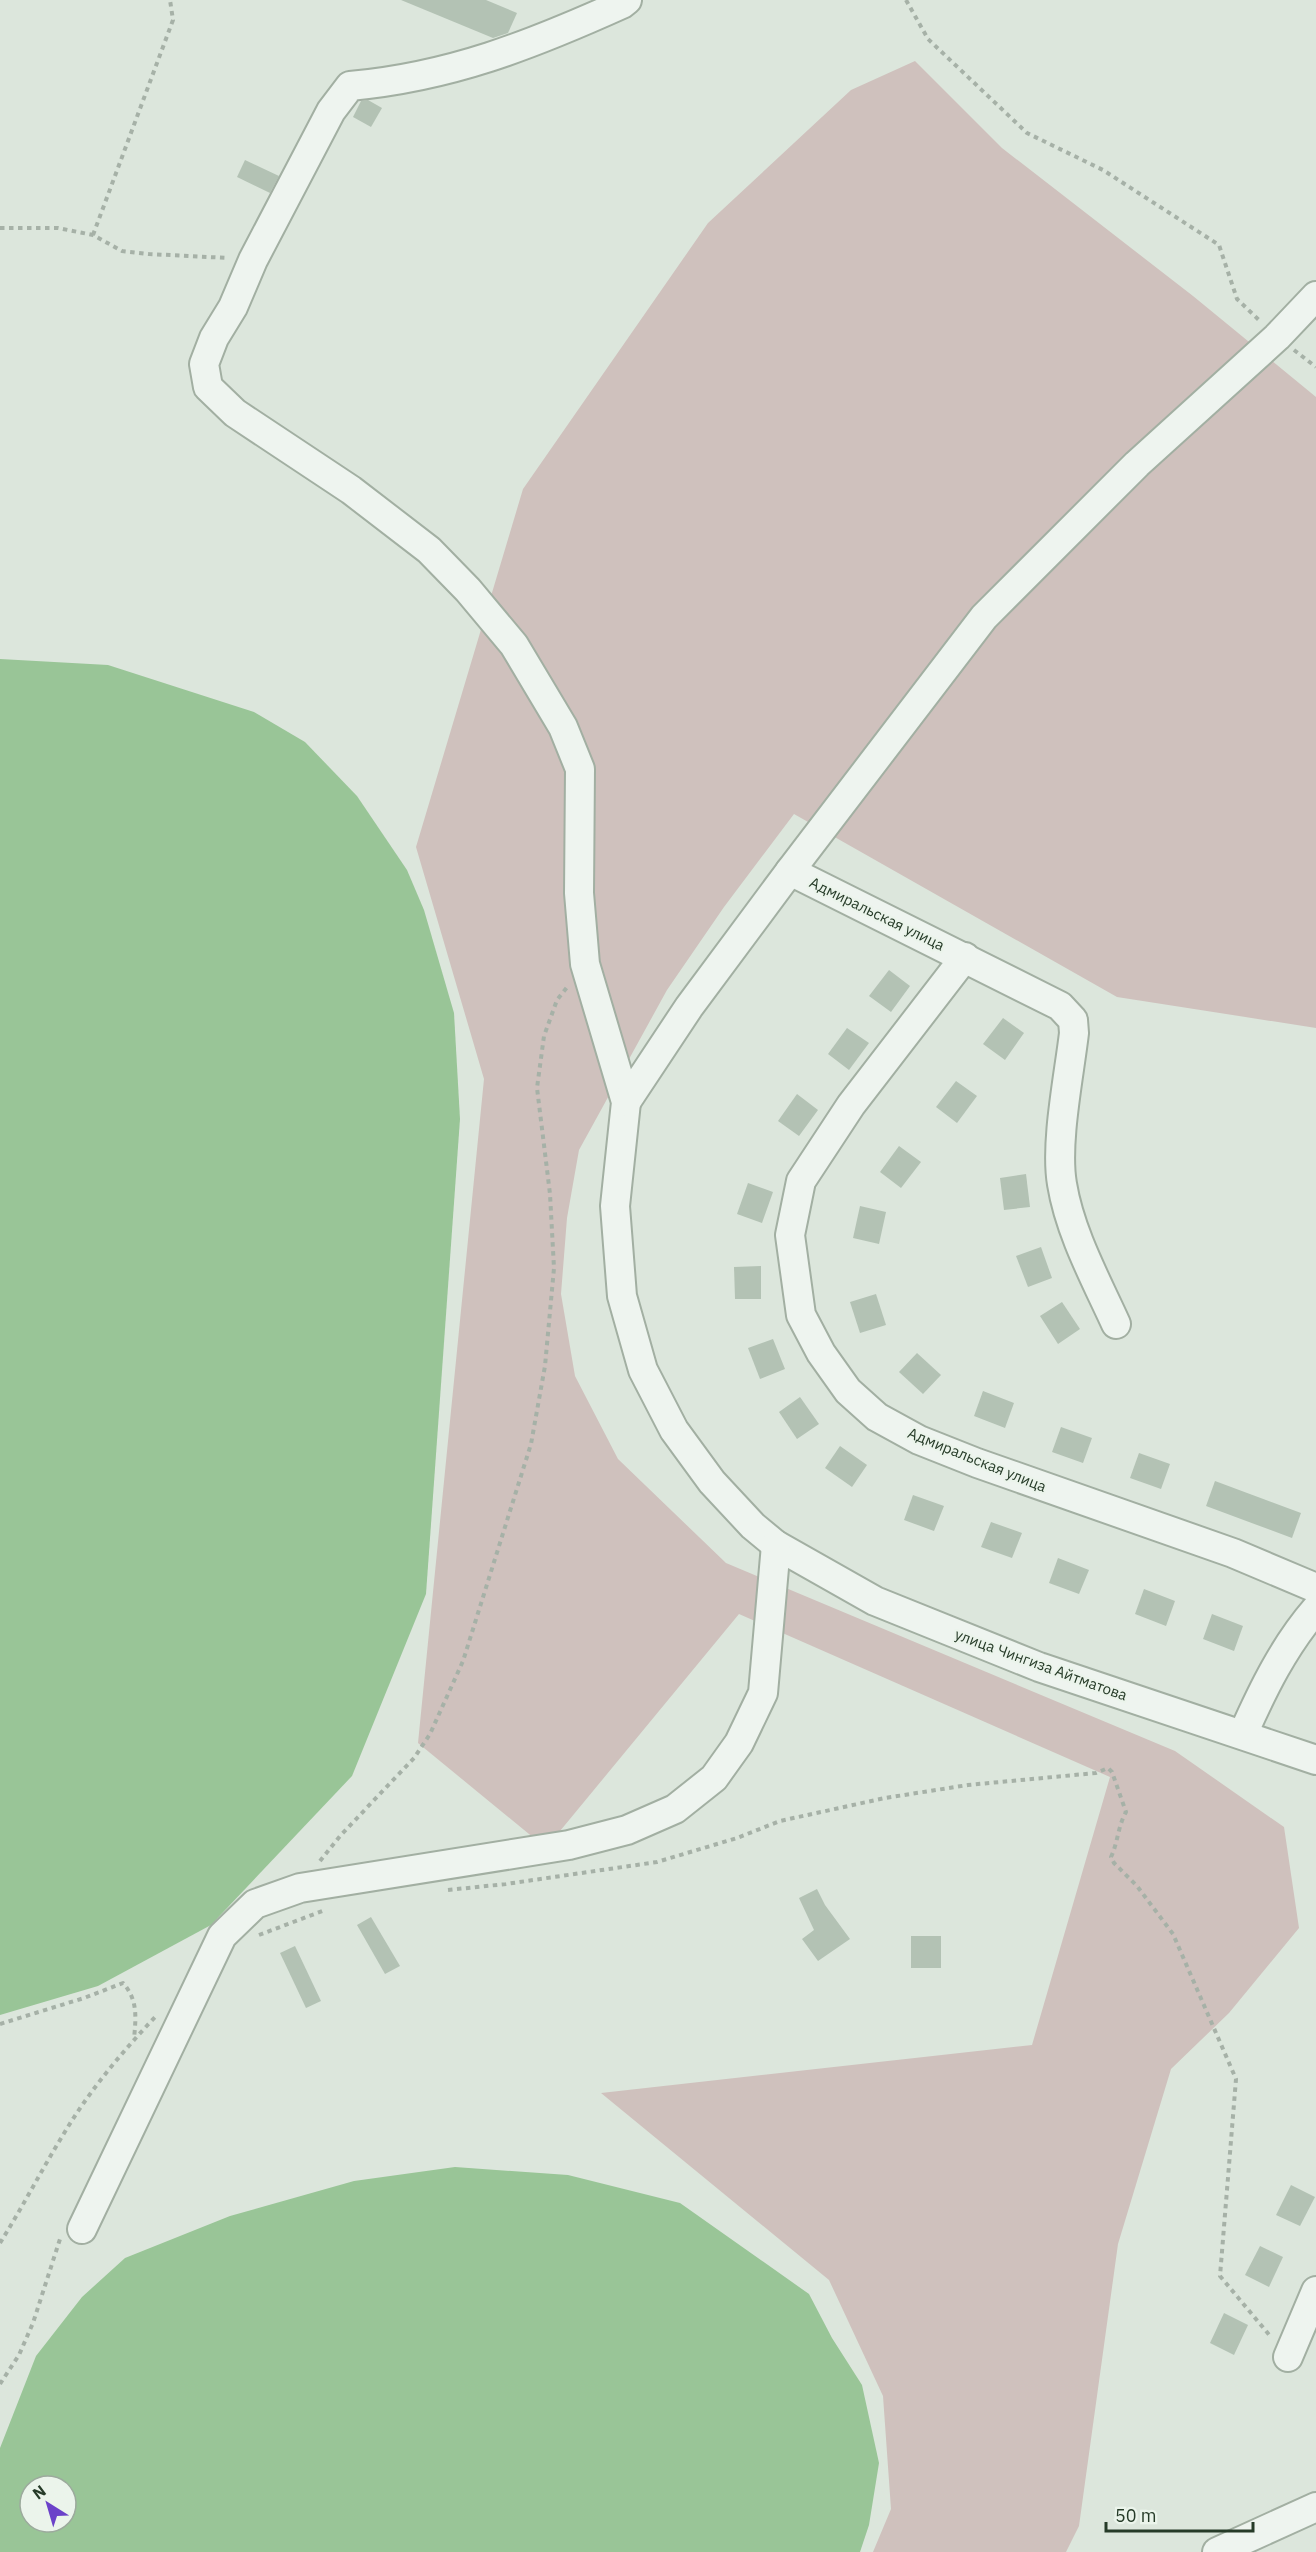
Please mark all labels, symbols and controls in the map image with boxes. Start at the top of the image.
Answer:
street label: Адмиральская улица [807,873,948,955]
street label: Адмиральская улица [905,1423,1049,1496]
street label: улица Чингиза Айтматова [952,1624,1130,1705]
north arrow [18,2474,78,2534]
text: N [28,2481,50,2503]
scale bar [1106,2495,1253,2533]
text: 50 m [1115,2504,1157,2527]

